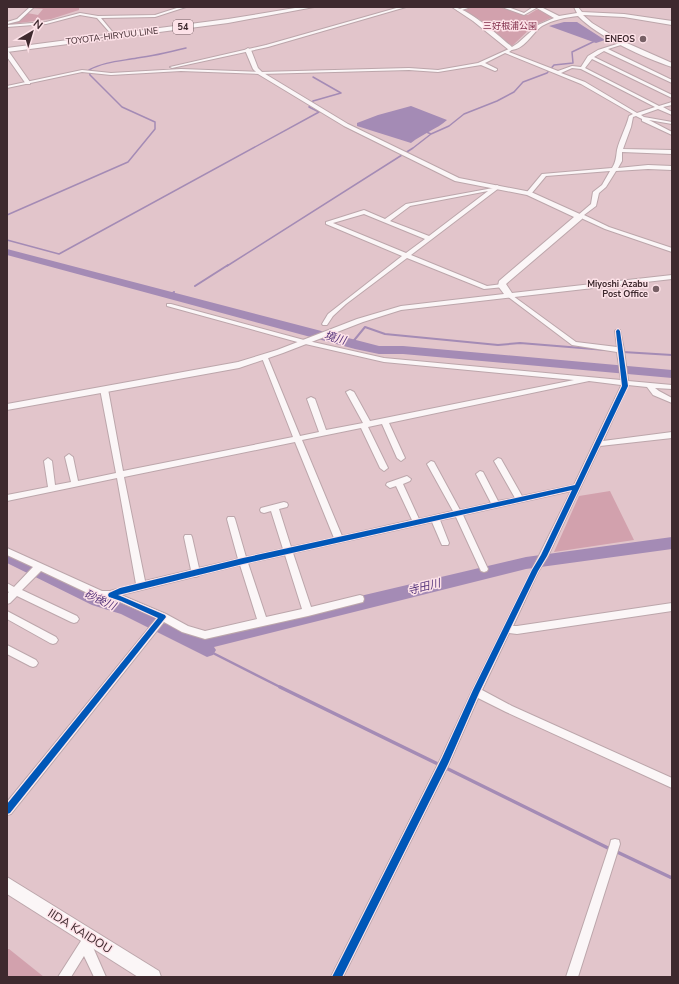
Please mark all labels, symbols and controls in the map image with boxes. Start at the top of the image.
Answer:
north arrow [12,12,52,52]
text: N [30,16,46,33]
road number: 54 [173,20,193,34]
park label: 三好根浦公園 [483,20,537,32]
street label: TOYOTA-HIRYUU LINE [65,24,159,48]
place label: ENEOS [605,33,635,45]
marker: ENEOS [638,34,648,44]
place label: Miyoshi Azabu Post Office [587,278,648,300]
marker: Miyoshi Azabu Post Office [651,284,661,294]
water label: 境川 [322,328,349,348]
water label: 寺田川 [406,575,443,598]
water label: 砂後川 [82,586,119,614]
street label: IIDA KAIDOU [45,905,115,957]

